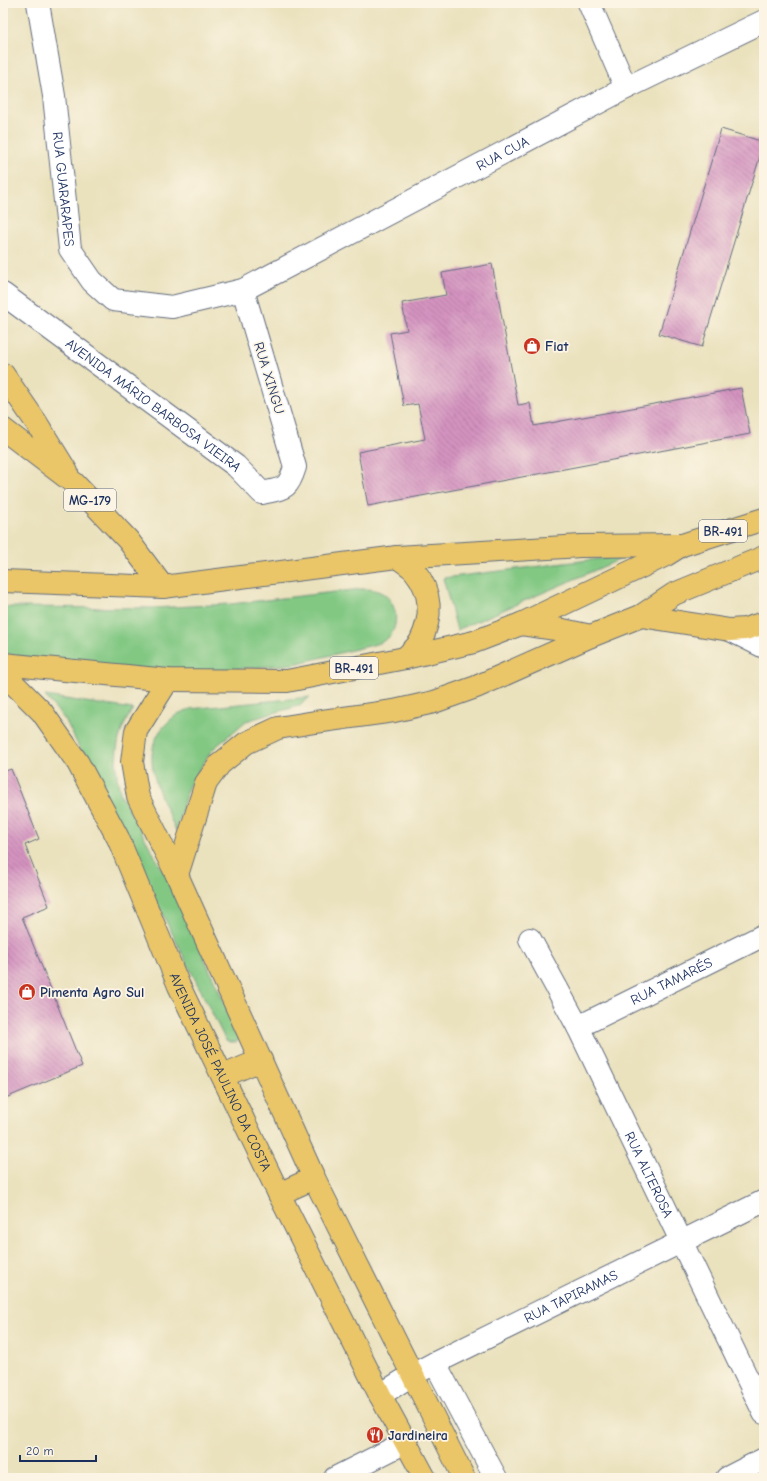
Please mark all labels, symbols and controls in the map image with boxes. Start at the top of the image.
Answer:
street label: RUA GUARARAPES [49,131,78,248]
street label: RUA CUA [473,132,531,174]
street label: AVENIDA MÁRIO BARBOSA VIEIRA [62,335,245,475]
shop icon: Fiat [522,336,542,356]
place label: Fiat [545,338,569,355]
street label: RUA XINGU [250,340,288,416]
road number: MG-179 [64,489,116,511]
road number: BR-491 [699,520,747,542]
road number: BR-491 [330,657,378,679]
street label: RUA TAMARÉS [627,953,715,1008]
street label: AVENIDA JOSÉ PAULINO DA COSTA [166,970,275,1174]
shop icon: Pimenta Agro Sul [17,982,37,1002]
place label: Pimenta Agro Sul [40,984,144,1001]
street label: RUA ALTEROSA [621,1129,677,1220]
street label: RUA TAPIRAMAS [521,1266,621,1326]
restaurant icon: Jardineira [365,1425,385,1445]
place label: Jardineira [388,1427,448,1444]
scale bar [20,1437,96,1463]
text: 20 m [26,1444,54,1458]

